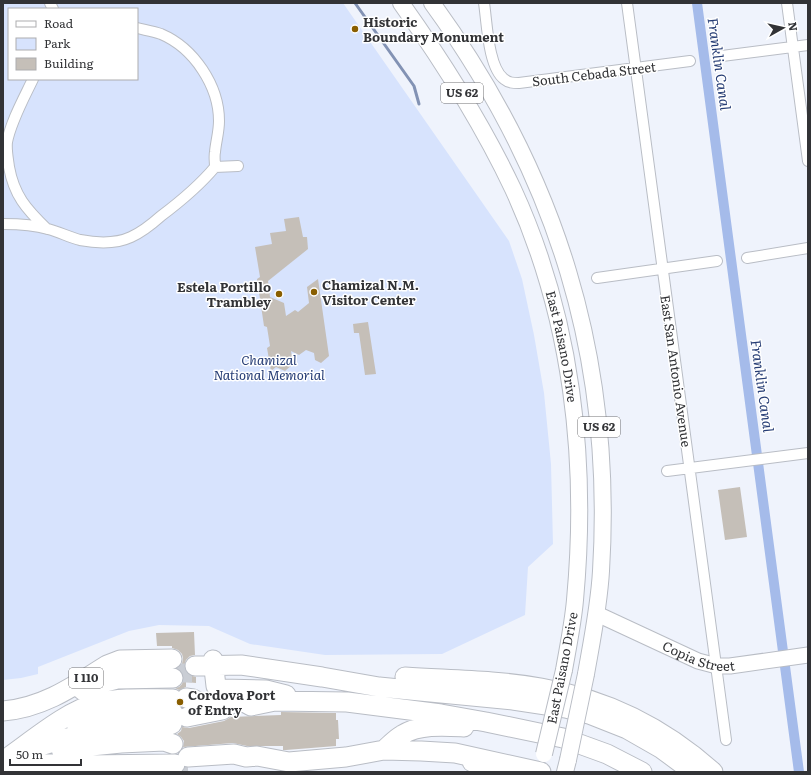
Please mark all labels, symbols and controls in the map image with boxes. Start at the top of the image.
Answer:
legend [8,8,138,80]
north arrow [763,8,803,48]
place label: Historic Boundary Monument [363,12,504,46]
text: Road [44,14,74,32]
water label: Franklin Canal [704,16,736,111]
text: N [785,21,802,32]
marker: Historic Boundary Monument [350,24,360,34]
text: Park [44,34,71,52]
text: Building [44,54,94,72]
street label: South Cebada Street [531,56,658,91]
road number: US 62 [441,83,483,103]
place label: Chamizal N.M. Visitor Center [322,275,419,309]
place label: Estela Portillo Trambley [177,277,271,311]
marker: Chamizal N.M. Visitor Center [309,287,319,297]
street label: East Paisano Drive [542,288,583,404]
marker: Estela Portillo Trambley [274,289,284,299]
street label: East San Antonio Avenue [656,294,697,448]
water label: Franklin Canal [747,338,779,433]
park label: Chamizal National Memorial [213,350,325,384]
road number: US 62 [578,417,620,437]
street label: East Paisano Drive [541,610,582,725]
street label: Copia Street [659,636,737,675]
road number: I 110 [69,668,103,688]
place label: Cordova Port of Entry [188,685,276,719]
marker: Cordova Port of Entry [175,697,185,707]
scale bar [10,741,81,767]
text: 50 m [16,745,43,763]

